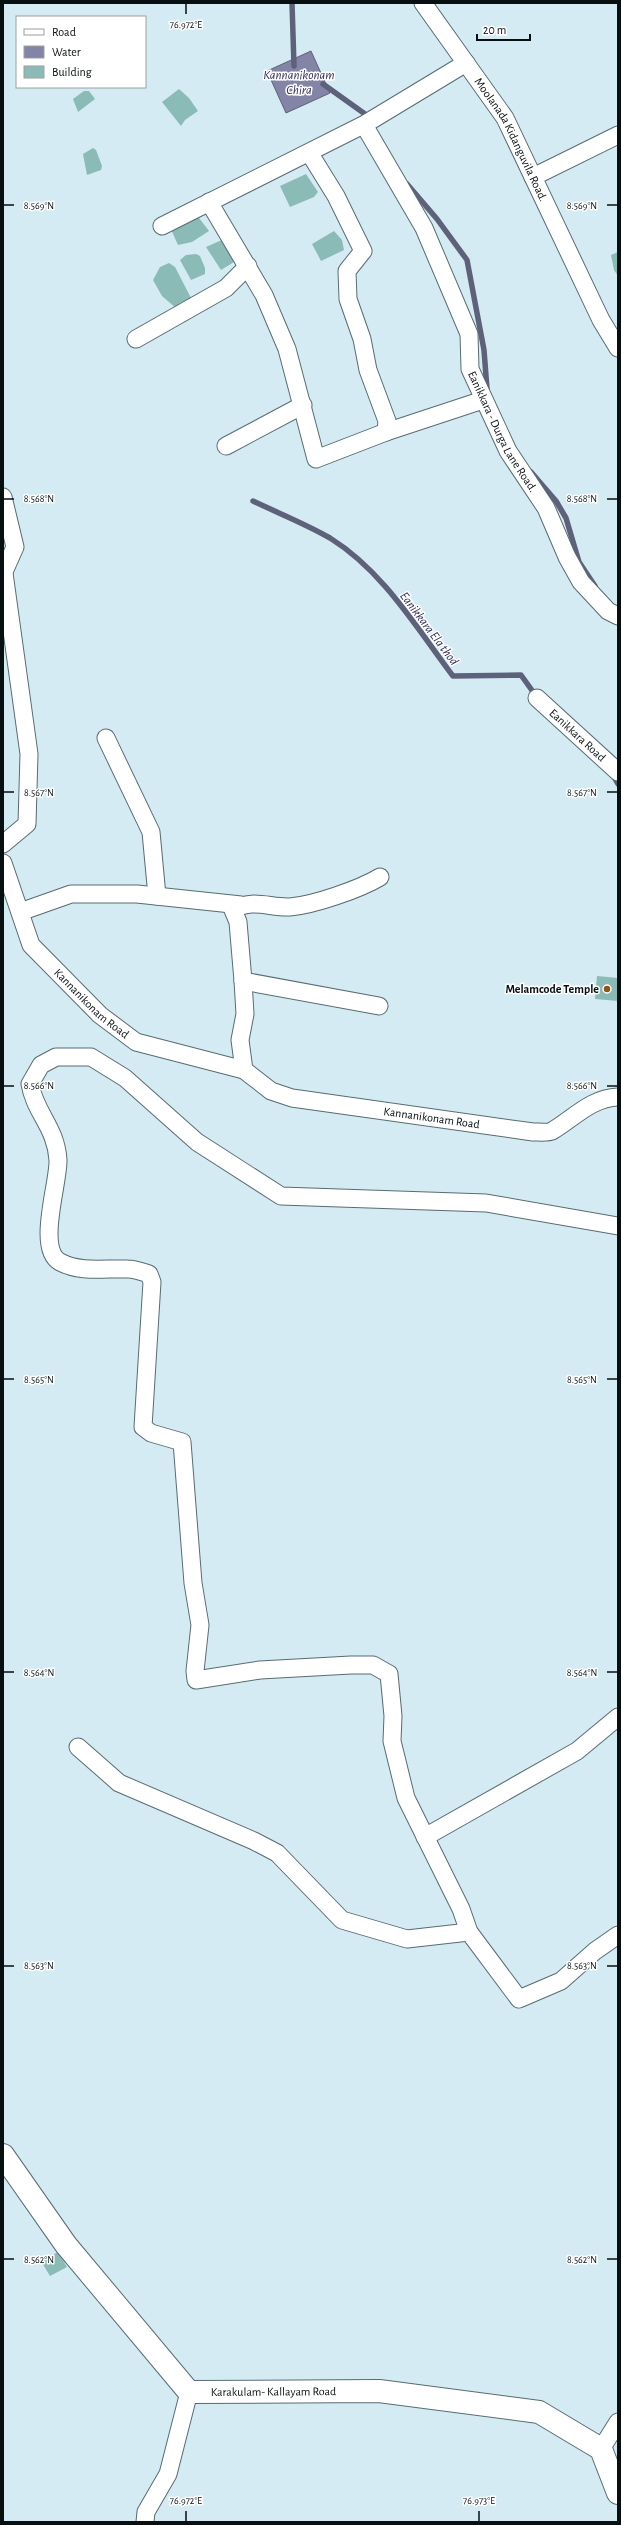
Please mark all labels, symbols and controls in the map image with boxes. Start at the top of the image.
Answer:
legend [16,16,146,88]
scale bar [477,16,530,42]
text: 76.972°E [170,20,202,30]
text: 20 m [483,24,506,36]
text: Road [52,26,76,38]
text: Water [52,46,81,58]
text: Building [52,66,92,78]
water label: Kannanikonam Chira [263,69,335,97]
street label: Moolanada Kidanguvila Road. [472,76,550,203]
text: 8.569°N [24,201,54,211]
text: 8.569°N [567,201,597,211]
street label: Eanikkara - Durga Lane Road. [466,369,539,494]
text: 8.568°N [24,494,54,504]
text: 8.568°N [567,494,597,504]
water label: Eanikkara Ela thod [397,590,461,668]
street label: Eanikkara Road [547,707,608,764]
text: 8.567°N [24,788,54,798]
text: 8.567°N [567,788,597,798]
street label: Kannanikonam Road [52,966,131,1041]
place label: Melamcode Temple [505,983,599,995]
marker: Melamcode Temple [602,984,612,994]
text: 8.566°N [24,1081,54,1091]
text: 8.566°N [567,1081,597,1091]
street label: Kannanikonam Road [383,1105,480,1130]
text: 8.565°N [24,1375,54,1385]
text: 8.565°N [567,1375,597,1385]
text: 8.564°N [24,1668,54,1678]
text: 8.564°N [567,1668,597,1678]
text: 8.563°N [24,1961,54,1971]
text: 8.563°N [567,1961,597,1971]
text: 8.562°N [24,2255,54,2265]
text: 8.562°N [567,2255,597,2265]
street label: Karakulam- Kallayam Road [211,2385,336,2398]
text: 76.972°E [170,2496,202,2506]
text: 76.973°E [463,2496,495,2506]

